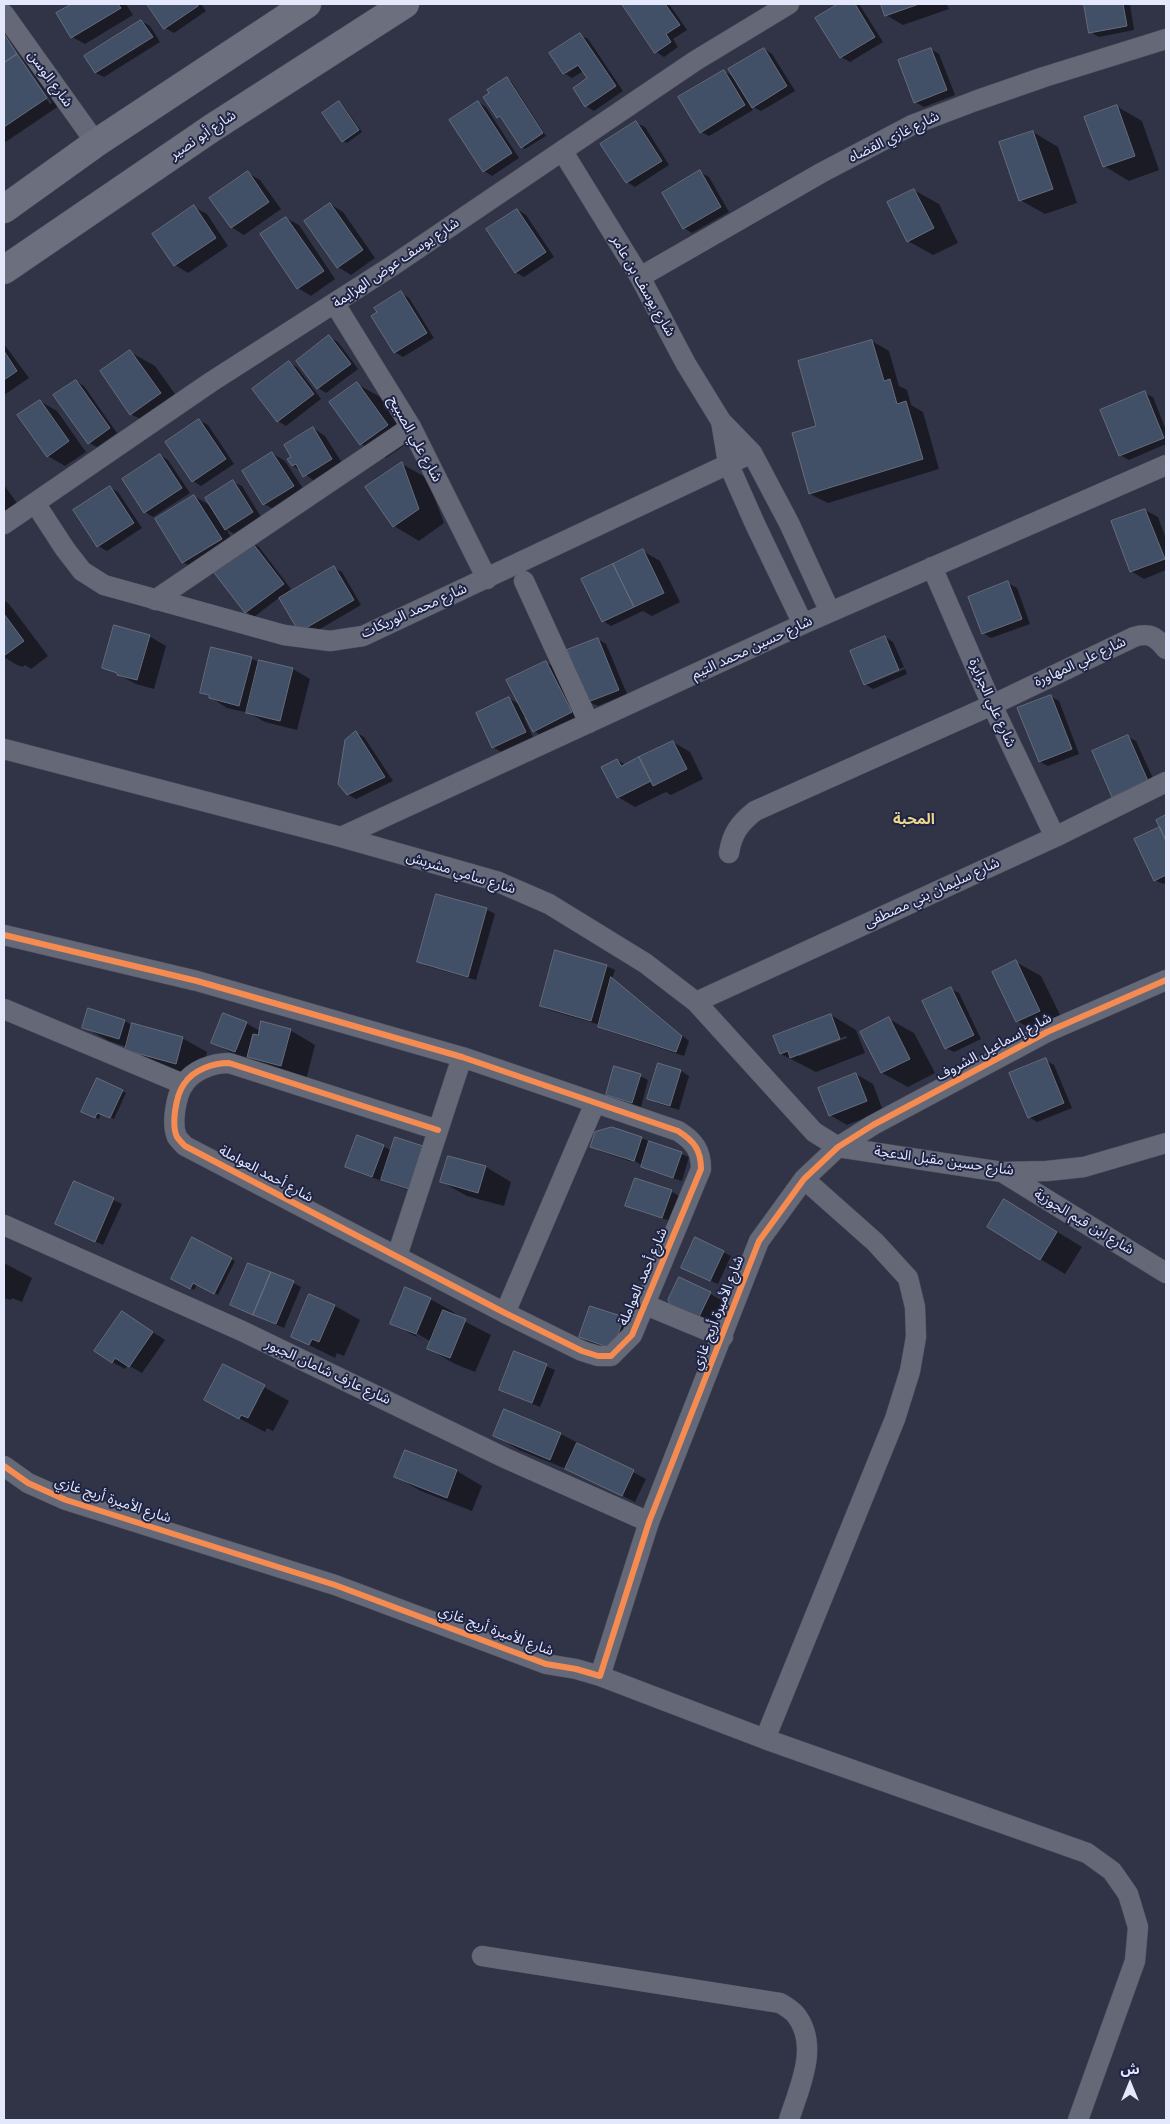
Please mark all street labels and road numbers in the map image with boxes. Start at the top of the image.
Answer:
street label: شارع الوسن [24,47,76,111]
street label: شارع أبو نصير [167,107,239,163]
street label: شارع غازي القضاه [846,108,942,166]
street label: شارع يوسف عوض الهزايمة [329,214,463,312]
street label: شارع يوسف بن عامر [607,233,679,339]
street label: شارع علي الصبيح [384,393,446,485]
street label: شارع محمد الوريكات [358,580,470,642]
street label: شارع حسين محمد التيم [689,613,815,683]
street label: شارع علي المهاورة [1032,633,1128,691]
street label: شارع علي الجرايرة [965,656,1019,750]
street label: شارع سامي مشربش [404,848,518,898]
street label: شارع سليمان بني مصطفى [862,854,1002,932]
street label: شارع إسماعيل الشروف [933,1010,1055,1084]
street label: شارع أحمد العواملة [216,1142,316,1206]
street label: شارع حسين مقبل الدعجة [873,1143,1015,1179]
street label: شارع ابن قيم الجوزية [1031,1186,1137,1258]
street label: شارع أحمد العواملة [615,1226,671,1328]
street label: شارع الأميرة أريج غازي [688,1253,748,1373]
street label: شارع عارف شامان الجبور [263,1336,393,1408]
street label: شارع الأميرة أريج غازي [53,1473,173,1527]
street label: شارع الأميرة أريج غازي [436,1602,556,1660]

